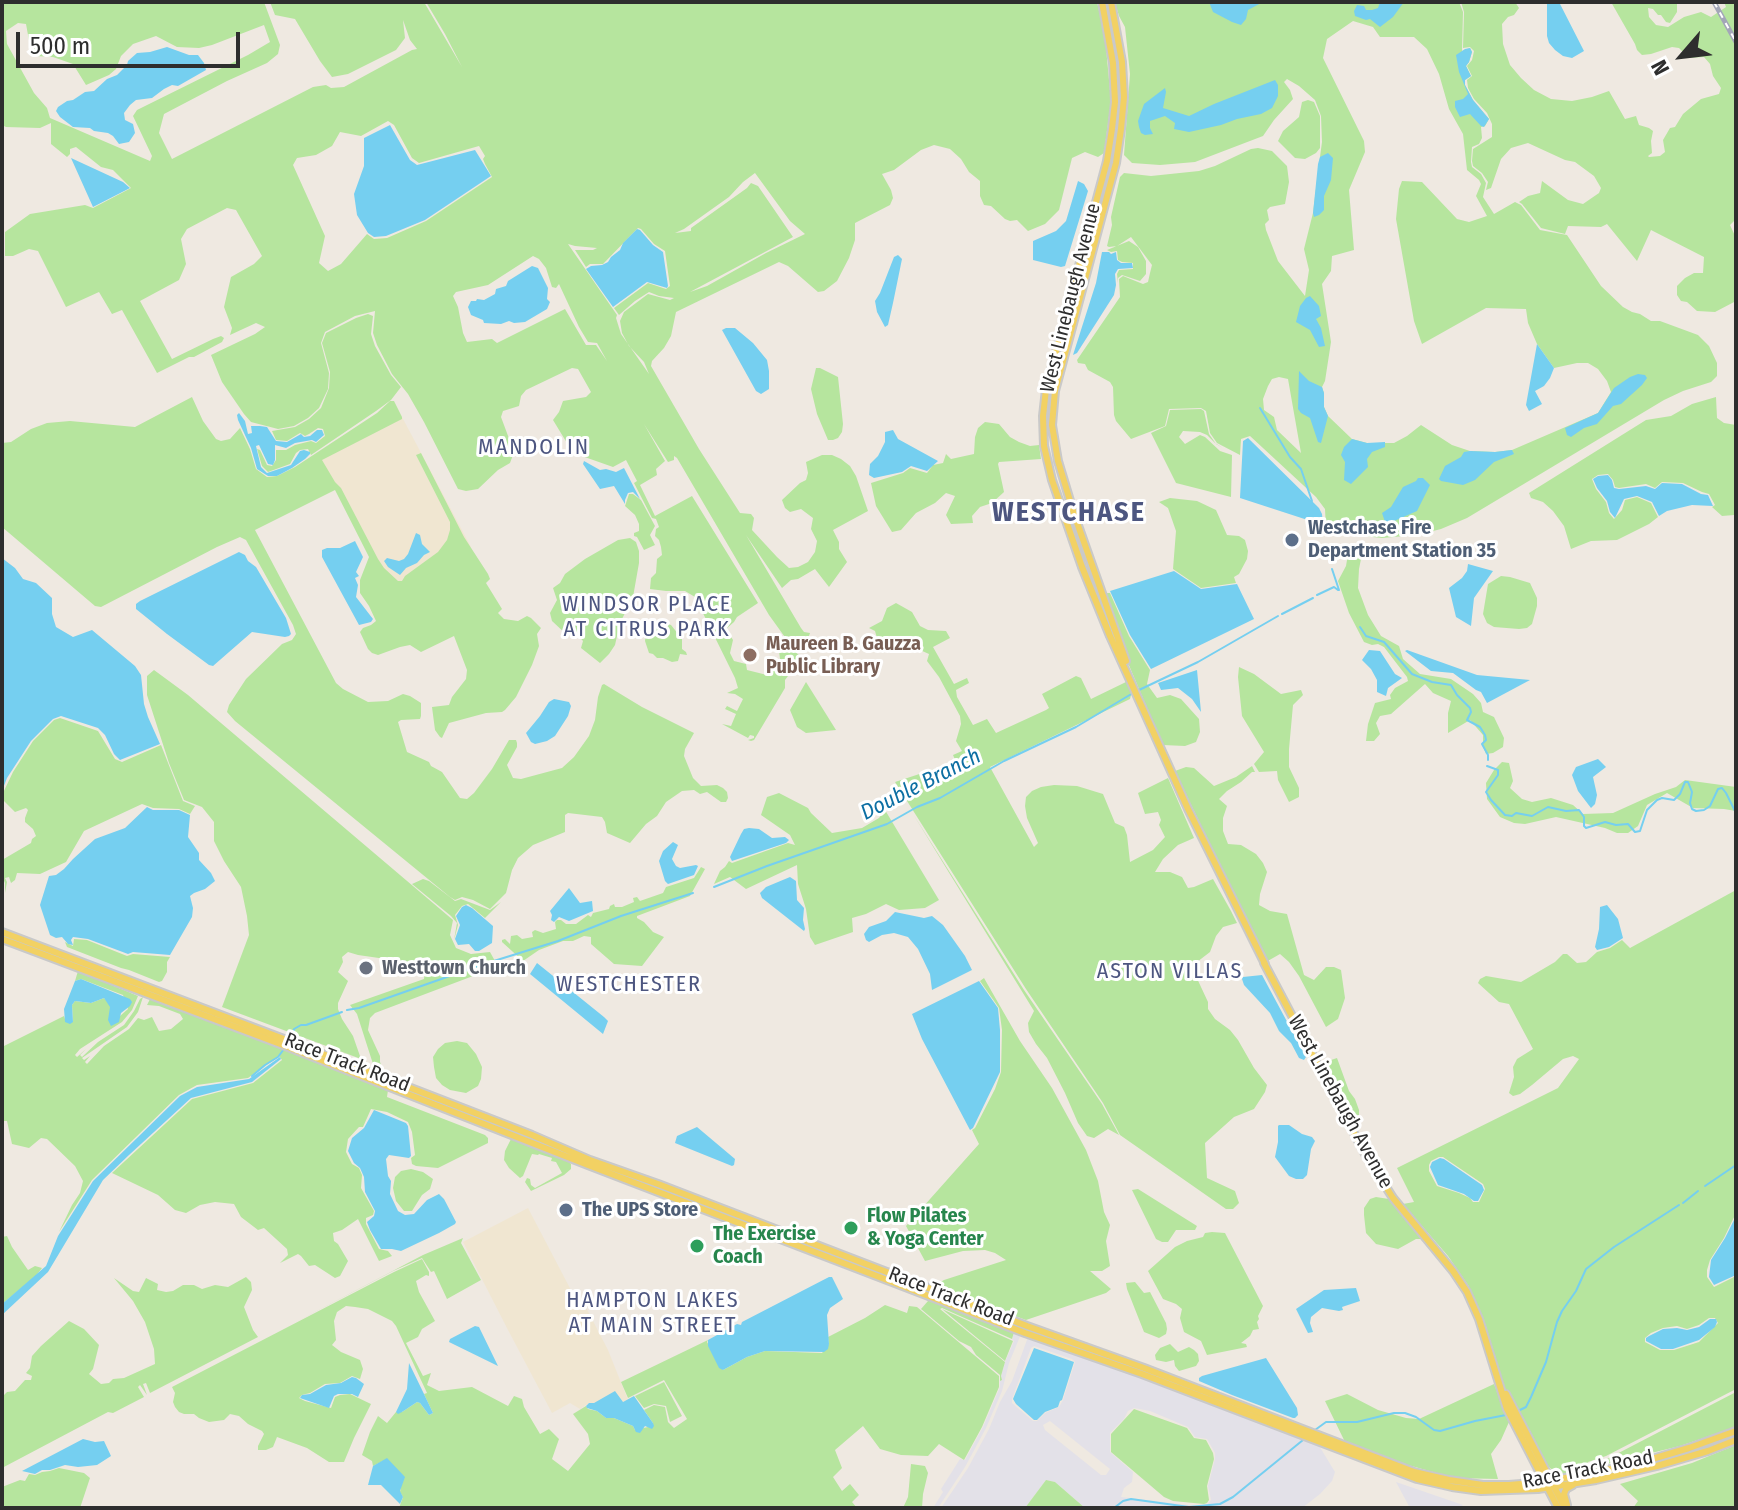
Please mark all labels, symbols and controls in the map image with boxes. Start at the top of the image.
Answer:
scale bar [20,16,244,66]
north arrow [1642,16,1722,96]
text: 500 m [30,32,90,60]
text: N [1645,55,1675,80]
street label: West Linebaugh Avenue [1036,201,1106,395]
district label: MANDOLIN [478,435,590,461]
district label: WESTCHASE [992,496,1146,530]
place label: Westchase Fire Department Station 35 [1308,516,1496,563]
marker: Westchase Fire Department Station 35 [1283,531,1301,549]
district label: WINDSOR PLACE AT CITRUS PARK [562,592,732,644]
place label: Maureen B. Gauzza Public Library [766,632,921,679]
marker: Maureen B. Gauzza Public Library [741,646,759,664]
water label: Double Branch [856,743,986,827]
place label: Westtown Church [382,956,526,980]
marker: Westtown Church [357,959,375,977]
district label: ASTON VILLAS [1097,959,1243,985]
district label: WESTCHESTER [556,972,702,998]
street label: West Linebaugh Avenue [1282,1011,1398,1193]
street label: Race Track Road [281,1028,413,1098]
place label: The UPS Store [582,1198,698,1222]
marker: The UPS Store [557,1201,575,1219]
place label: Flow Pilates & Yoga Center [867,1204,984,1251]
marker: Flow Pilates & Yoga Center [842,1219,860,1237]
place label: The Exercise Coach [713,1222,816,1269]
marker: The Exercise Coach [688,1237,706,1255]
street label: Race Track Road [885,1262,1017,1332]
district label: HAMPTON LAKES AT MAIN STREET [566,1288,740,1340]
street label: Race Track Road [1521,1446,1655,1494]

